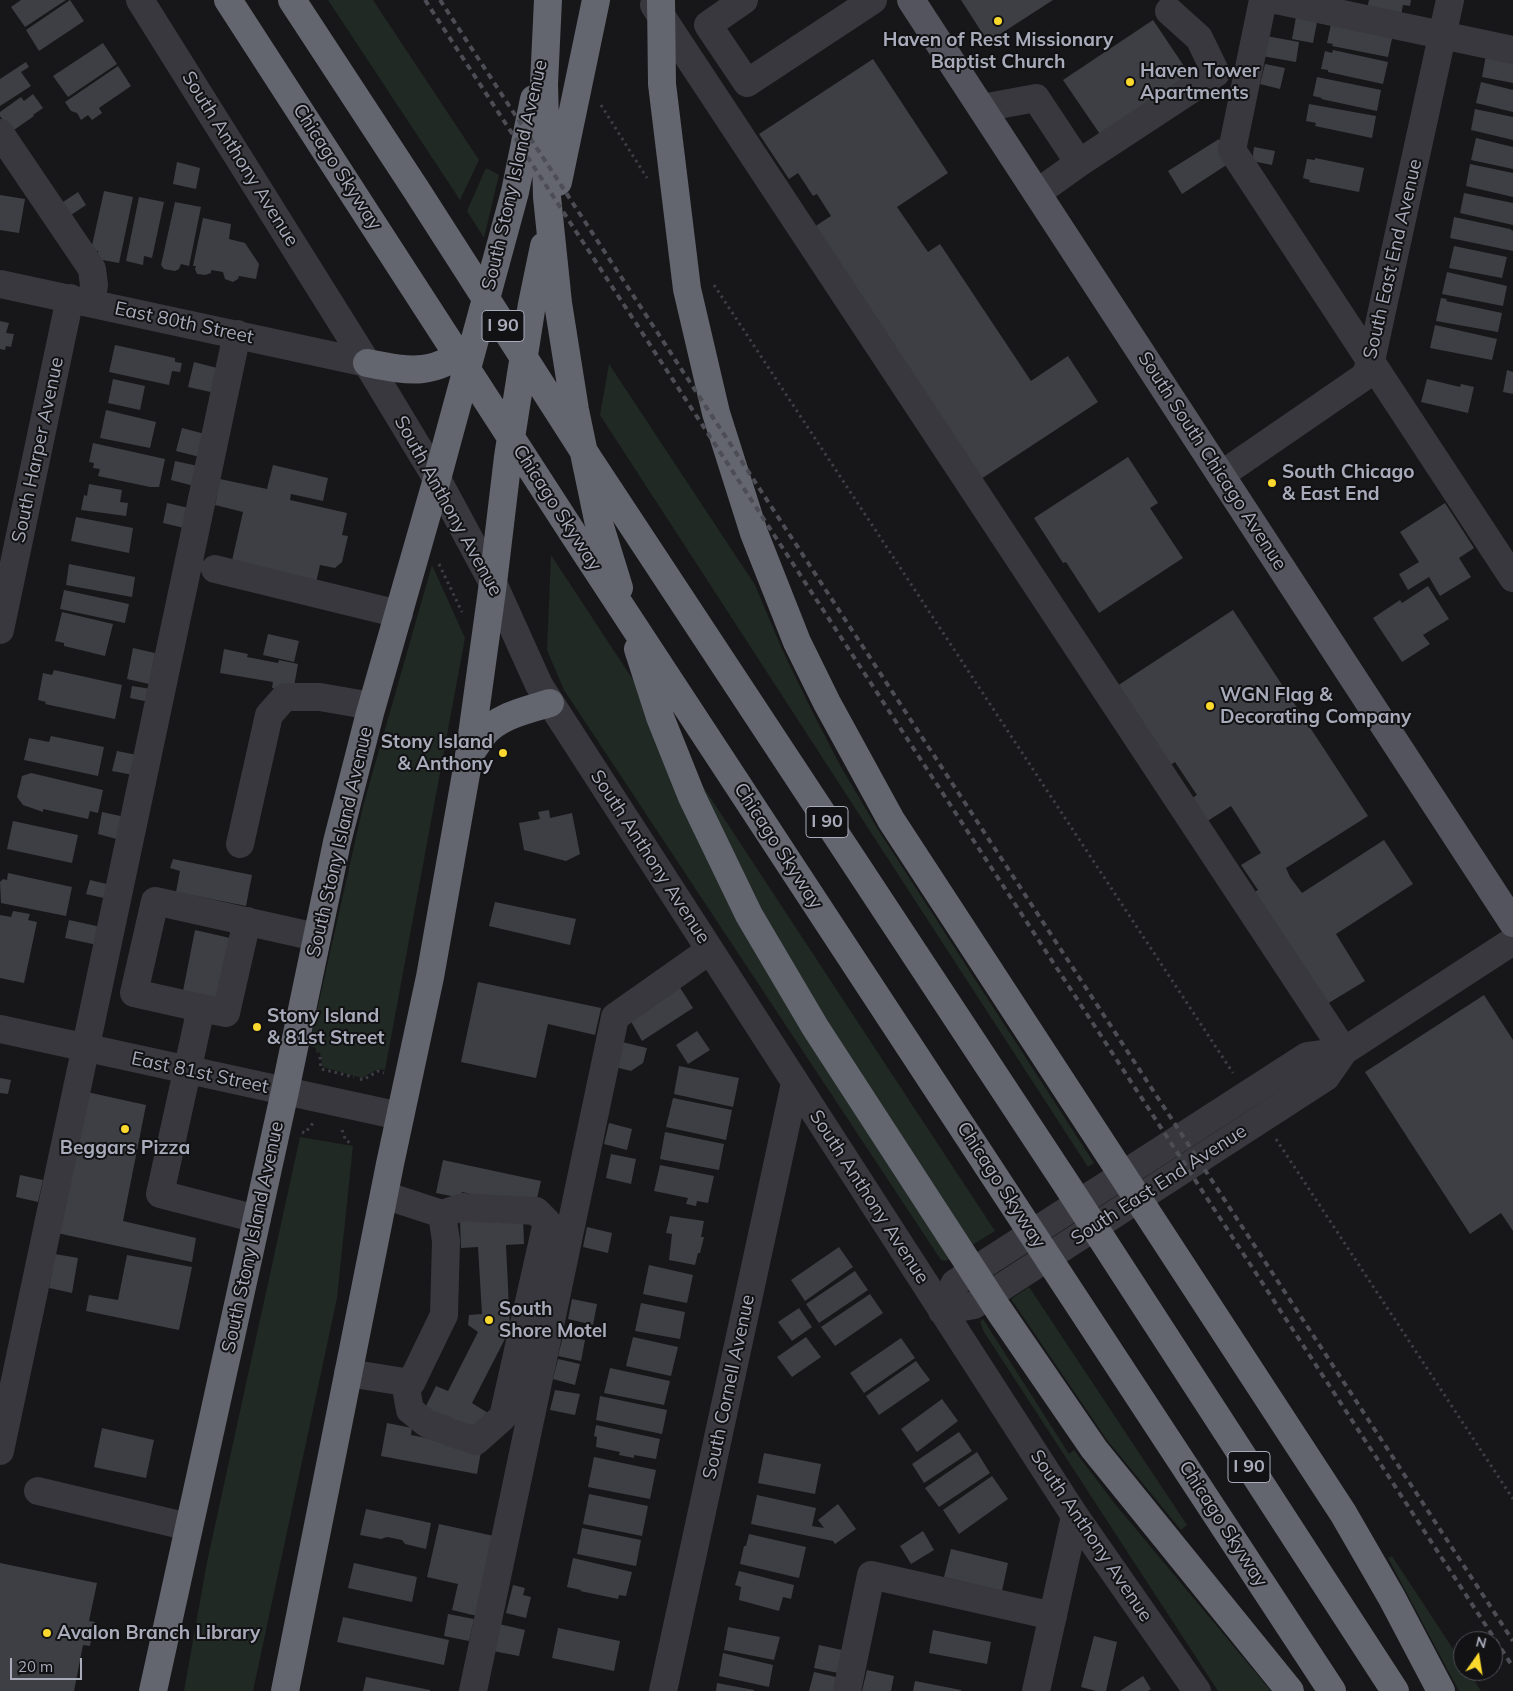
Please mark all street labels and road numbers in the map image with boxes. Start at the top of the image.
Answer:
street label: South Stony Island Avenue [477,58,553,292]
street label: South Anthony Avenue [177,67,303,251]
street label: Chicago Skyway [288,100,386,234]
street label: South East End Avenue [1359,157,1427,361]
street label: East 80th Street [112,297,256,349]
road number: I 90 [482,310,524,342]
street label: South South Chicago Avenue [1133,348,1291,574]
street label: South Harper Avenue [7,355,69,545]
street label: South Anthony Avenue [389,412,507,600]
street label: Chicago Skyway [508,441,606,575]
street label: South Stony Island Avenue [302,725,378,959]
street label: South Anthony Avenue [585,766,715,948]
street label: Chicago Skyway [729,779,827,913]
road number: I 90 [806,806,848,838]
street label: East 81st Street [129,1047,271,1099]
street label: South Anthony Avenue [804,1106,934,1288]
street label: Chicago Skyway [952,1118,1050,1252]
street label: South Stony Island Avenue [217,1119,289,1355]
street label: South East End Avenue [1067,1120,1251,1250]
street label: South Cornell Avenue [698,1293,760,1481]
street label: South Anthony Avenue [1025,1446,1157,1626]
road number: I 90 [1228,1451,1270,1482]
street label: Chicago Skyway [1174,1457,1272,1591]

